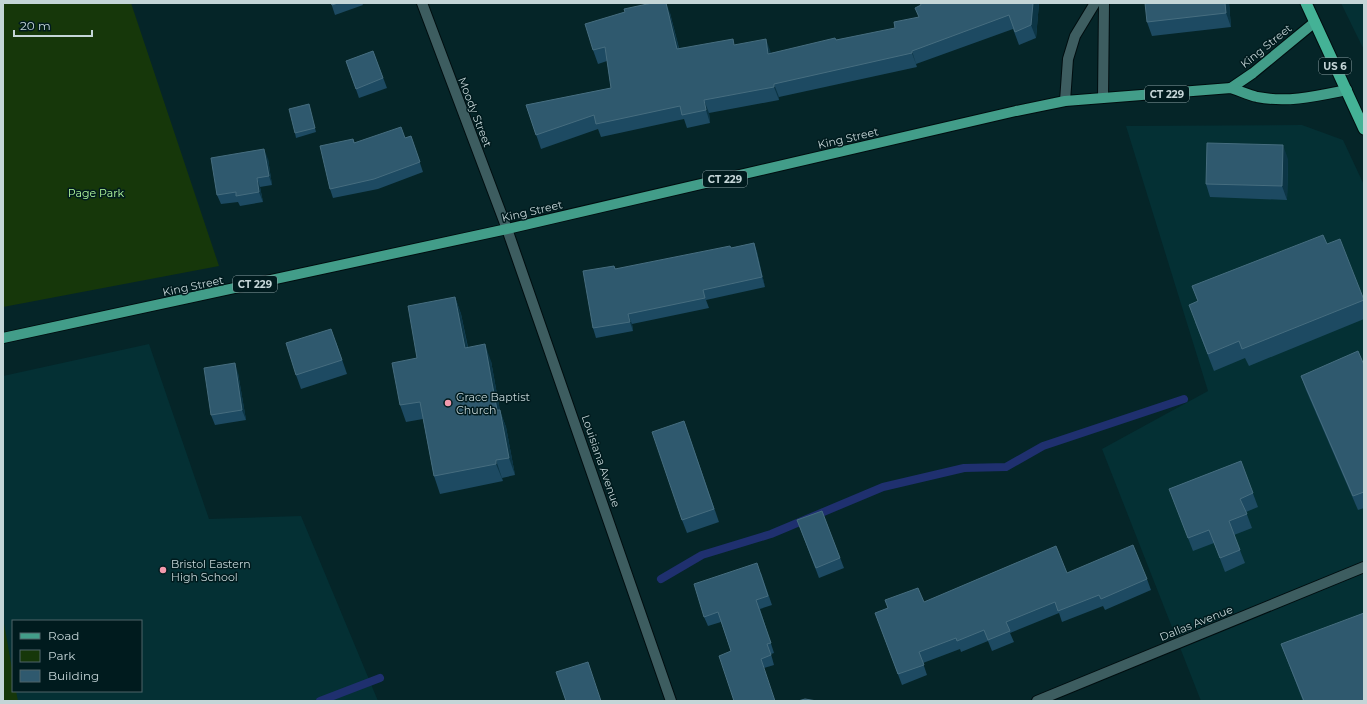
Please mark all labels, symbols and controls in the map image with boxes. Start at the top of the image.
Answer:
scale bar [14,12,92,38]
text: 20 m [20,18,51,33]
street label: King Street [1238,21,1295,71]
road number: US 6 [1319,58,1351,74]
street label: Moody Street [455,75,495,149]
road number: CT 229 [1145,86,1189,102]
street label: King Street [816,124,880,152]
road number: CT 229 [703,171,747,187]
park label: Page Park [68,186,125,200]
street label: King Street [500,197,564,225]
street label: King Street [161,273,225,299]
road number: CT 229 [233,276,277,292]
place label: Grace Baptist Church [456,390,531,417]
marker: Grace Baptist Church [443,398,453,408]
street label: Louisiana Avenue [579,413,623,509]
place label: Bristol Eastern High School [171,557,251,584]
marker: Bristol Eastern High School [158,565,168,575]
street label: Dallas Avenue [1157,602,1235,644]
legend [12,620,142,692]
text: Road [48,628,79,643]
text: Park [48,648,76,663]
text: Building [48,668,99,683]

